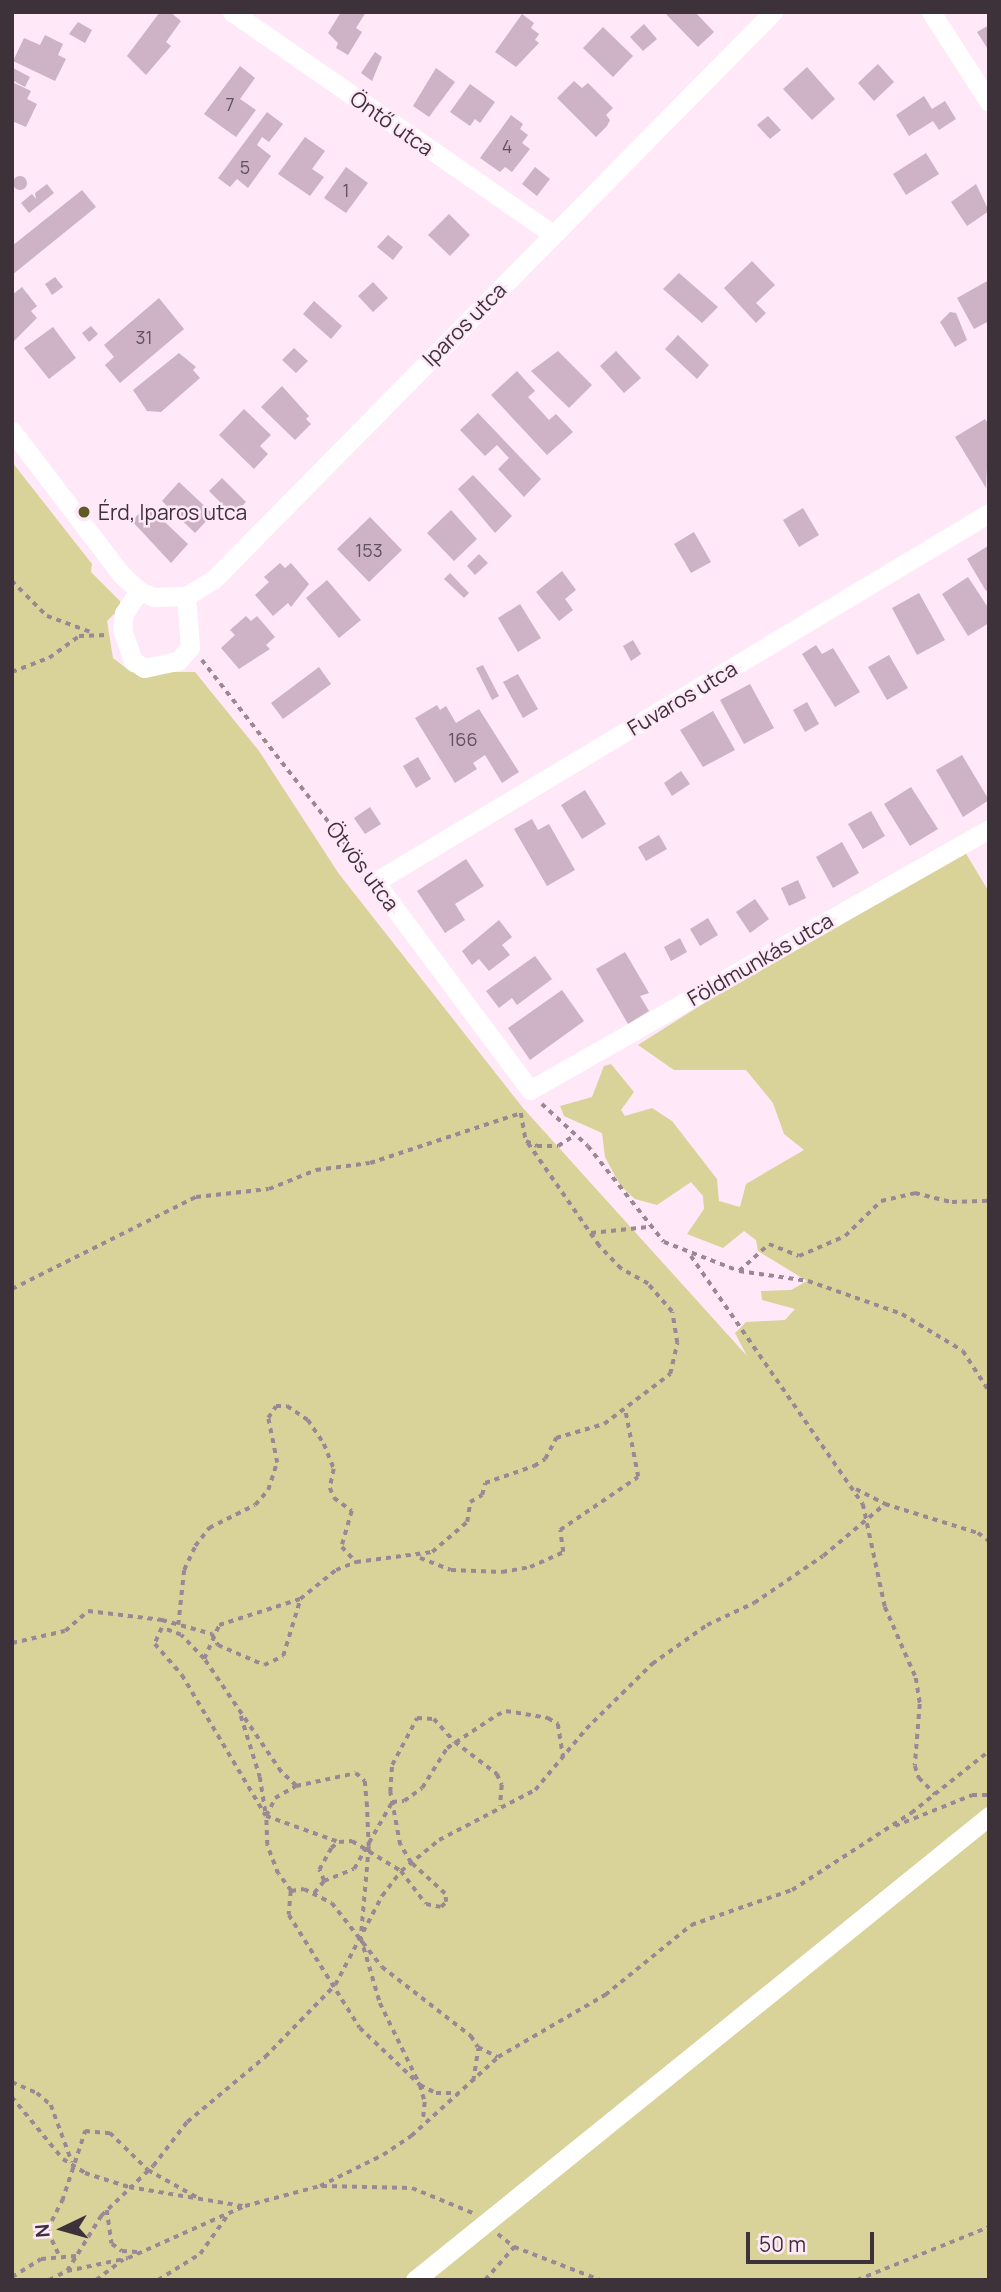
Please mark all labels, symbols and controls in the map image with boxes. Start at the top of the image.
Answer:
street label: Öntő utca [345,85,439,161]
house number: 7 [225,93,235,115]
house number: 4 [502,135,512,157]
house number: 5 [240,156,250,178]
house number: 1 [342,179,350,201]
street label: Iparos utca [417,277,511,371]
house number: 31 [136,326,152,348]
place label: Érd, Iparos utca [98,499,247,525]
marker: Érd, Iparos utca [76,504,92,520]
house number: 153 [355,539,383,561]
street label: Fuvaros utca [623,655,741,741]
house number: 166 [448,728,478,750]
street label: Ötvös utca [321,816,405,916]
street label: Földmunkás utca [683,907,837,1011]
north arrow [28,2194,98,2264]
scale bar [749,2218,877,2262]
text: N [29,2223,56,2239]
text: 50 m [759,2230,806,2258]

